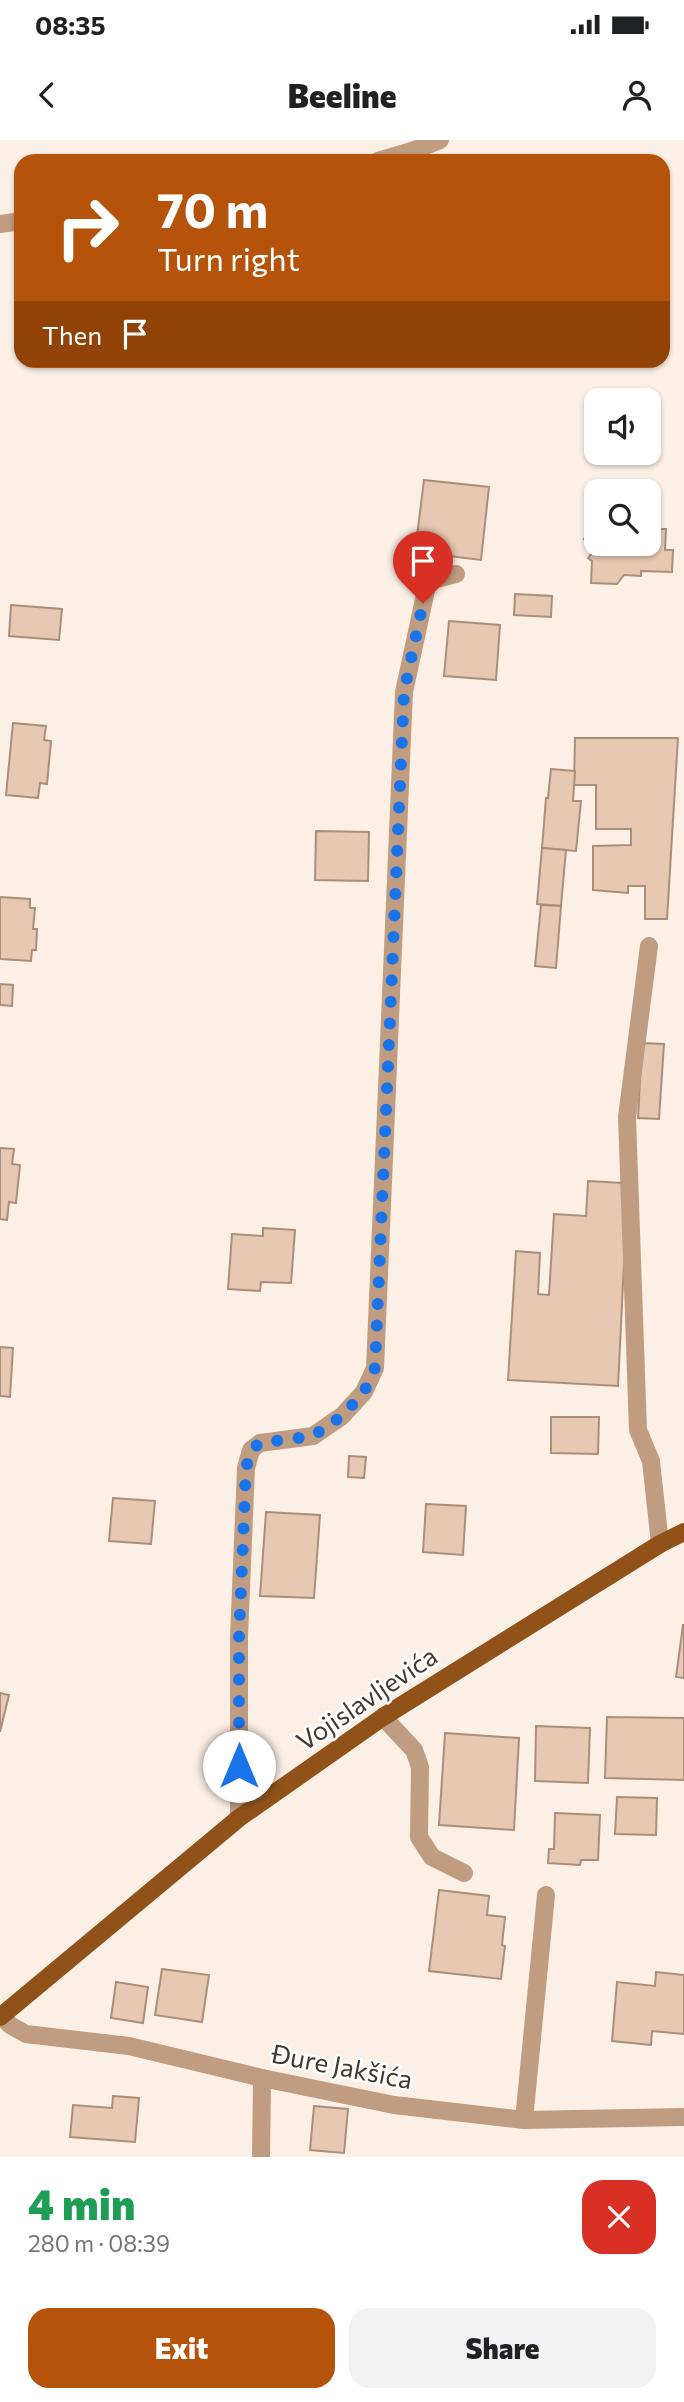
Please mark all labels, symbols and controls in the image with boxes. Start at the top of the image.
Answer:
text: 08:35 [35,9,106,40]
text: Beeline [288,75,396,115]
icon: back [28,76,66,114]
icon: person [618,76,656,114]
text: 70 m [157,178,268,238]
icon: right [42,182,133,273]
text: Turn right [157,238,300,278]
icon: arrive [116,315,154,353]
text: Then [42,319,102,350]
map controls [584,388,661,556]
button: sound [584,388,661,465]
button: search [584,479,661,556]
pin [393,531,453,603]
icon: arrive [404,542,442,580]
street label: Vojislavljevića [290,1639,442,1756]
position arrow [202,1729,276,1803]
street label: Đure Jakšića [268,2037,415,2094]
text: 4 min [28,2177,135,2229]
button: close [582,2180,656,2254]
text: 280 m · 08:39 [28,2229,170,2257]
button: Exit [28,2308,335,2388]
button: Share [349,2308,656,2388]

